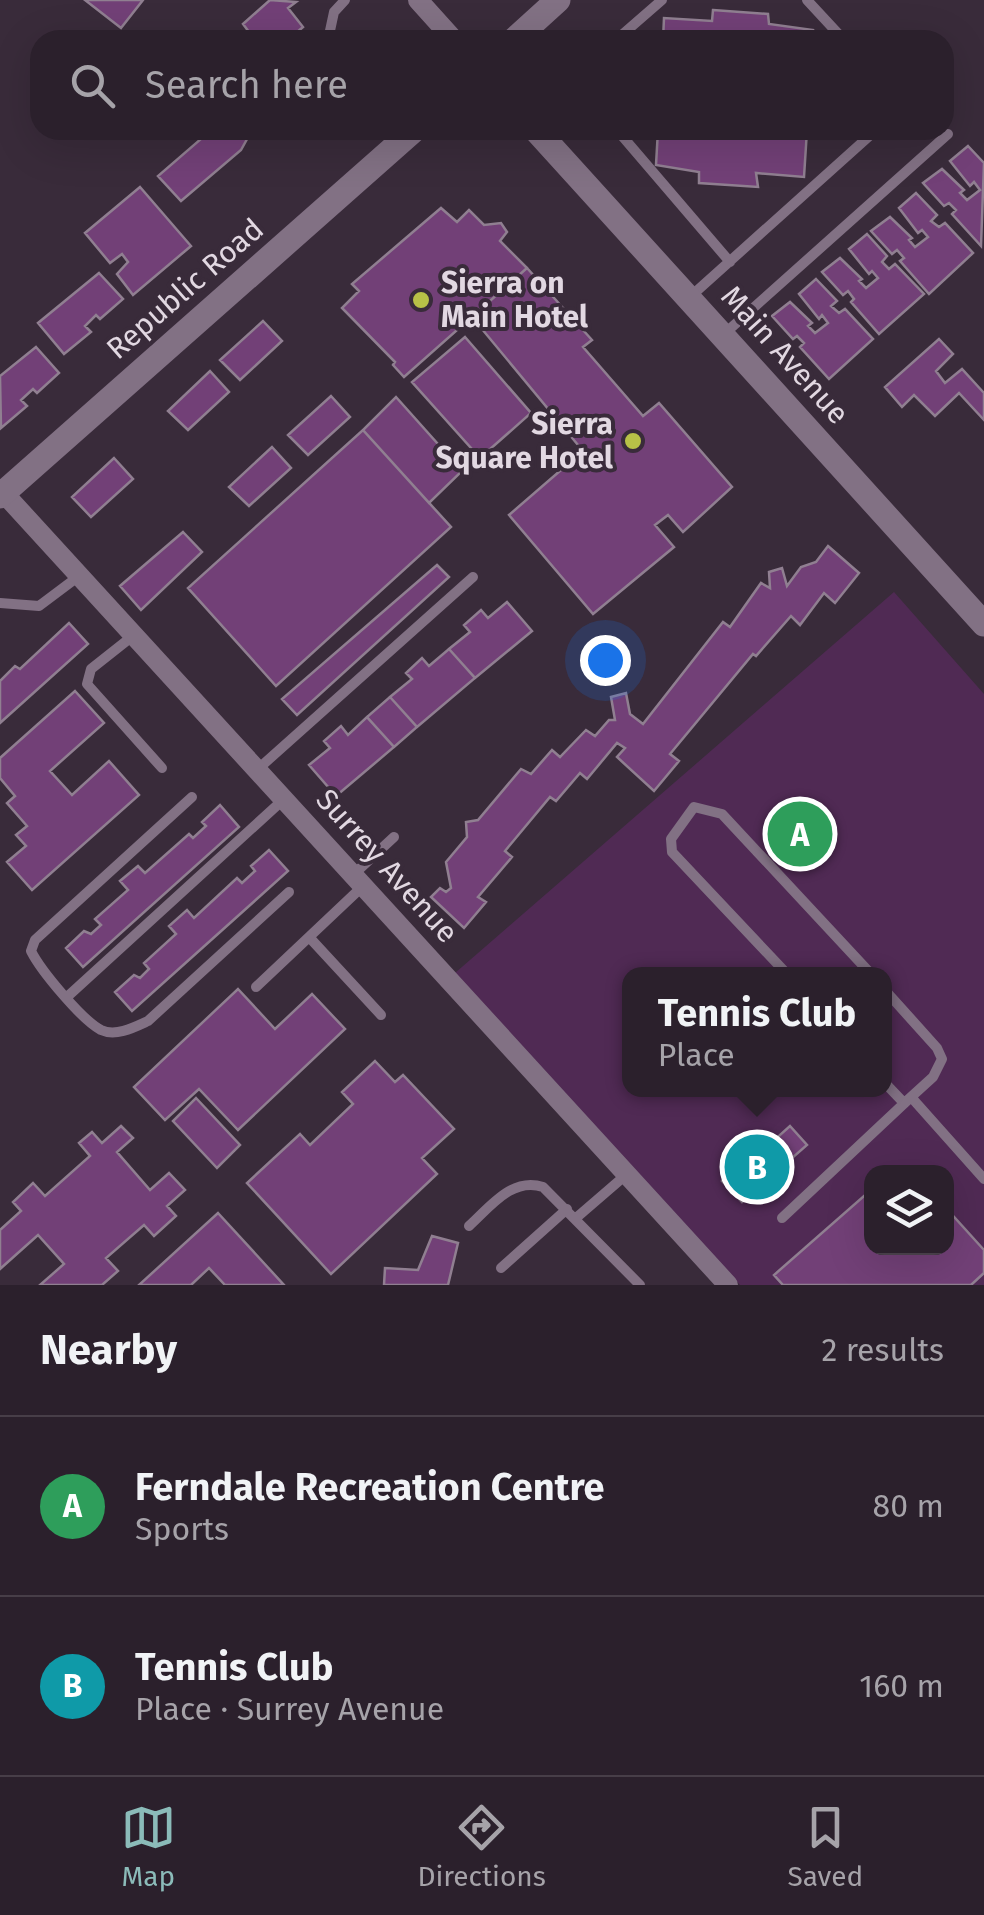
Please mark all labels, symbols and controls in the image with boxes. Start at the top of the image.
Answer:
search box [30,30,954,140]
icon: search [65,58,120,113]
text: Search here [145,62,348,108]
street label: Republic Road [99,211,271,367]
place label: Sierra on Main Hotel [441,265,588,335]
street label: Main Avenue [714,279,856,431]
marker: Sierra on Main Hotel [410,289,432,311]
place label: Sierra Square Hotel [435,406,613,476]
marker: Sierra Square Hotel [622,430,644,452]
your location [580,635,631,686]
street label: Surrey Avenue [309,782,465,950]
pin: A [768,796,832,872]
popup [622,967,892,1097]
text: Tennis Club [658,990,856,1036]
text: Place [658,1036,735,1074]
pin: B [724,1130,790,1204]
map controls [864,1165,954,1255]
button: layers [864,1165,954,1255]
text: Nearby [40,1325,177,1375]
text: 2 results [821,1331,944,1369]
text: Ferndale Recreation Centre [135,1464,604,1510]
text: A [63,1487,82,1525]
text: 80 m [873,1487,944,1525]
text: Sports [135,1510,229,1548]
text: Tennis Club [135,1644,334,1690]
text: B [63,1667,82,1705]
text: 160 m [859,1667,944,1705]
text: Place · Surrey Avenue [135,1690,444,1728]
tab: Map [121,1800,176,1893]
tab: Directions [417,1800,546,1893]
tab: Saved [787,1800,863,1893]

